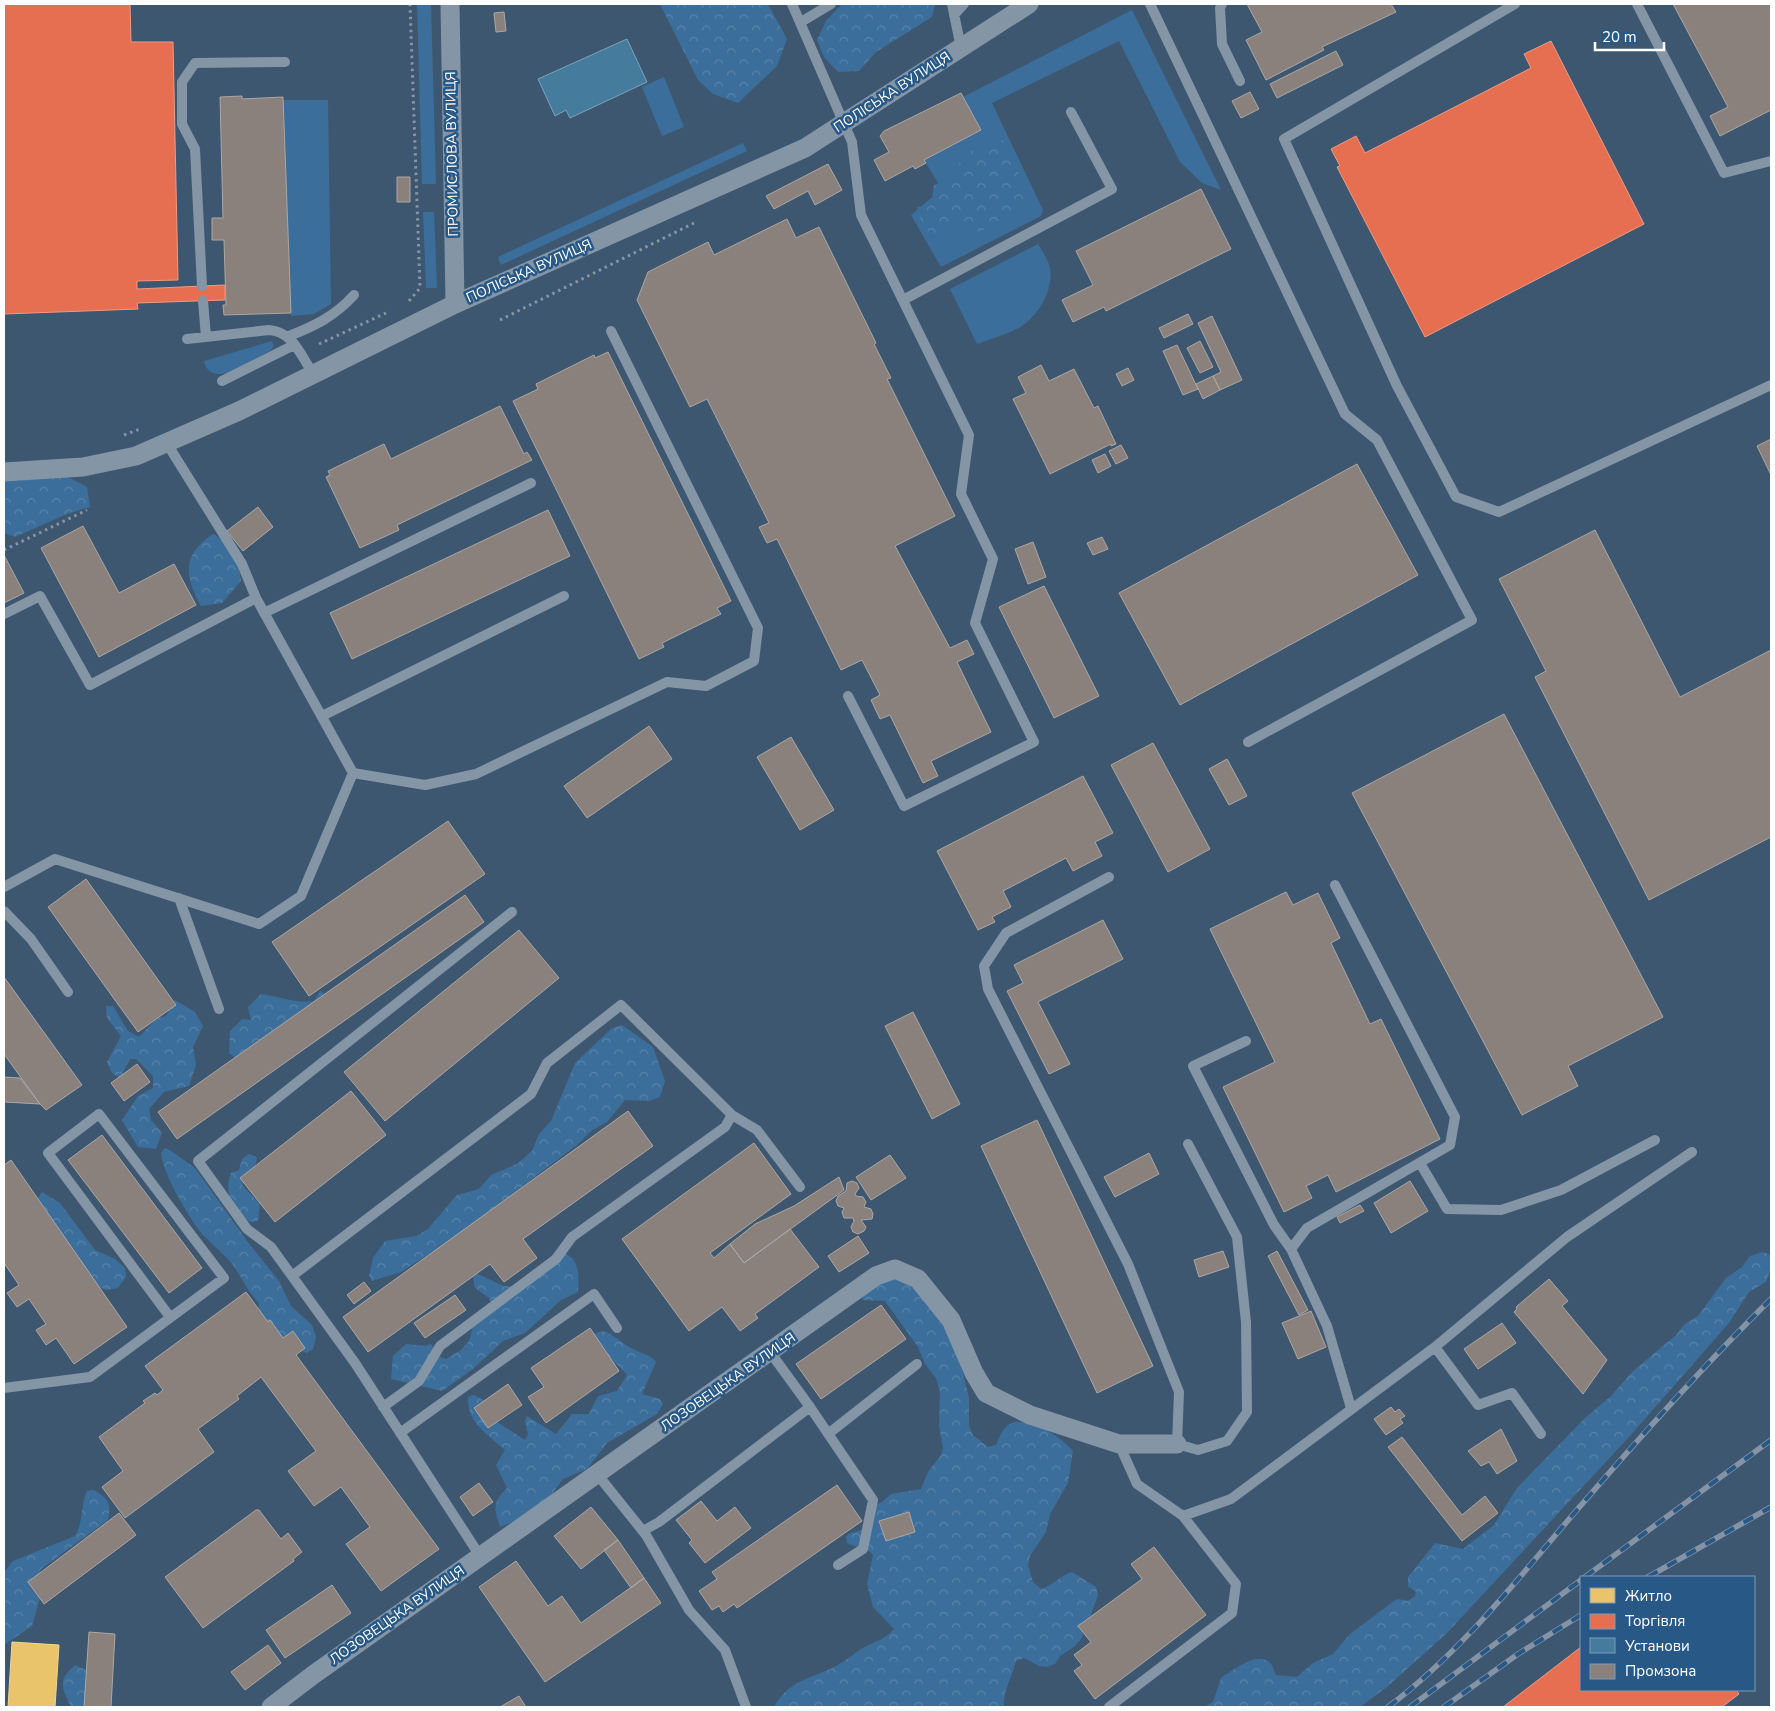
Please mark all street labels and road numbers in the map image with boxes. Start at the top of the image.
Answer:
street label: ПОЛІСЬКА ВУЛИЦЯ [830,47,954,137]
street label: ПРОМИСЛОВА ВУЛИЦЯ [441,71,463,237]
street label: ПОЛІСЬКА ВУЛИЦЯ [463,235,595,307]
street label: ЛОЗОВЕЦЬКА ВУЛИЦЯ [657,1328,799,1436]
street label: ЛОЗОВЕЦЬКА ВУЛИЦЯ [326,1561,468,1669]

